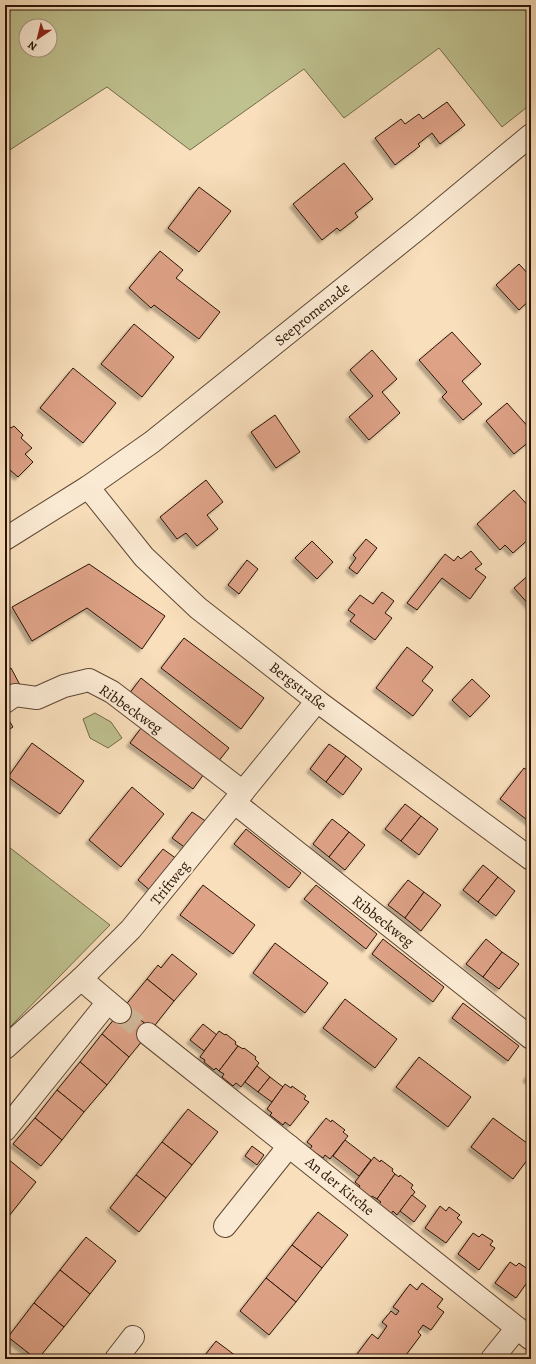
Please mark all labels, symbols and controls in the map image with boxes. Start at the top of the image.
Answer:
north arrow [18,18,58,58]
text: N [25,37,40,54]
street label: Seepromenade [270,277,354,350]
street label: Bergstraße [265,657,331,715]
street label: Ribbeckweg [95,680,167,739]
street label: Triftweg [146,856,194,909]
street label: Ribbeckweg [348,891,418,952]
street label: An der Kirche [300,1151,379,1220]

